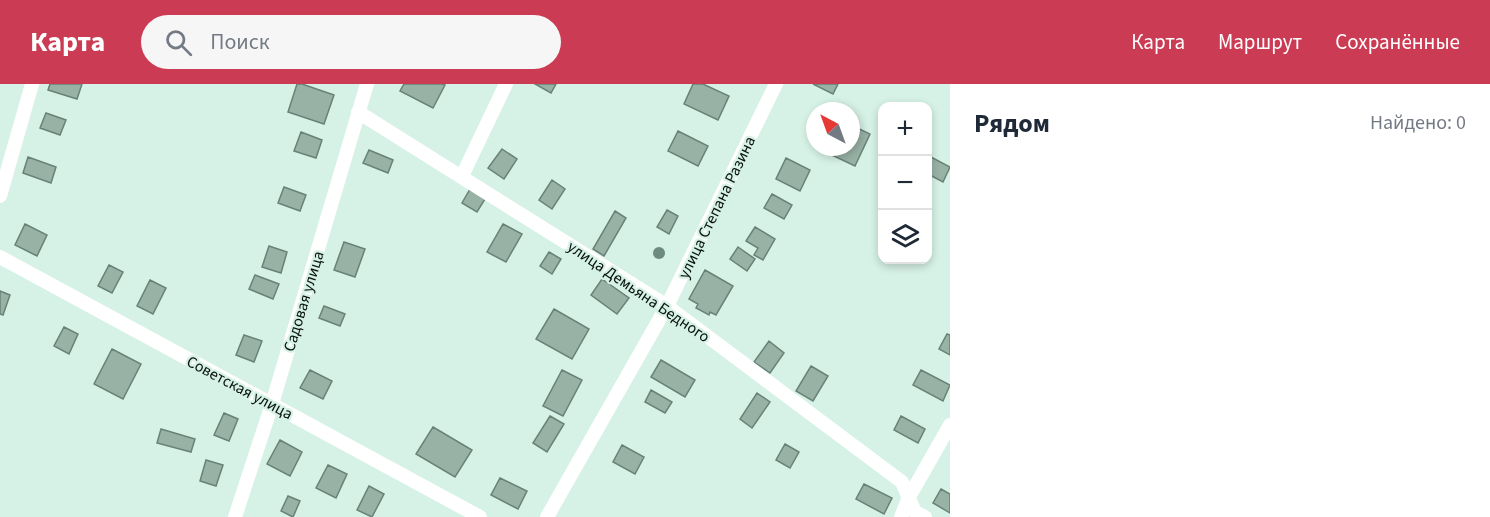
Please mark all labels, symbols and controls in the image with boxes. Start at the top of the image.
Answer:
search box [141,15,561,69]
text: Карта [30,22,105,62]
icon: search [162,26,195,59]
text: Поиск [210,26,270,58]
text: Карта [1131,27,1185,57]
text: Маршрут [1218,27,1302,57]
text: Сохранённые [1335,27,1460,57]
north arrow [806,102,860,156]
map controls [878,102,932,264]
button: + [878,102,932,156]
text: Рядом [974,105,1050,142]
text: Найдено: 0 [1370,109,1466,137]
street label: улица Степана Разина [673,133,761,282]
button: − [878,156,932,210]
button: layers [878,210,932,264]
street label: улица Демьяна Бедного [563,236,714,348]
street label: Садовая улица [278,248,330,354]
street label: Советская улица [183,351,297,425]

